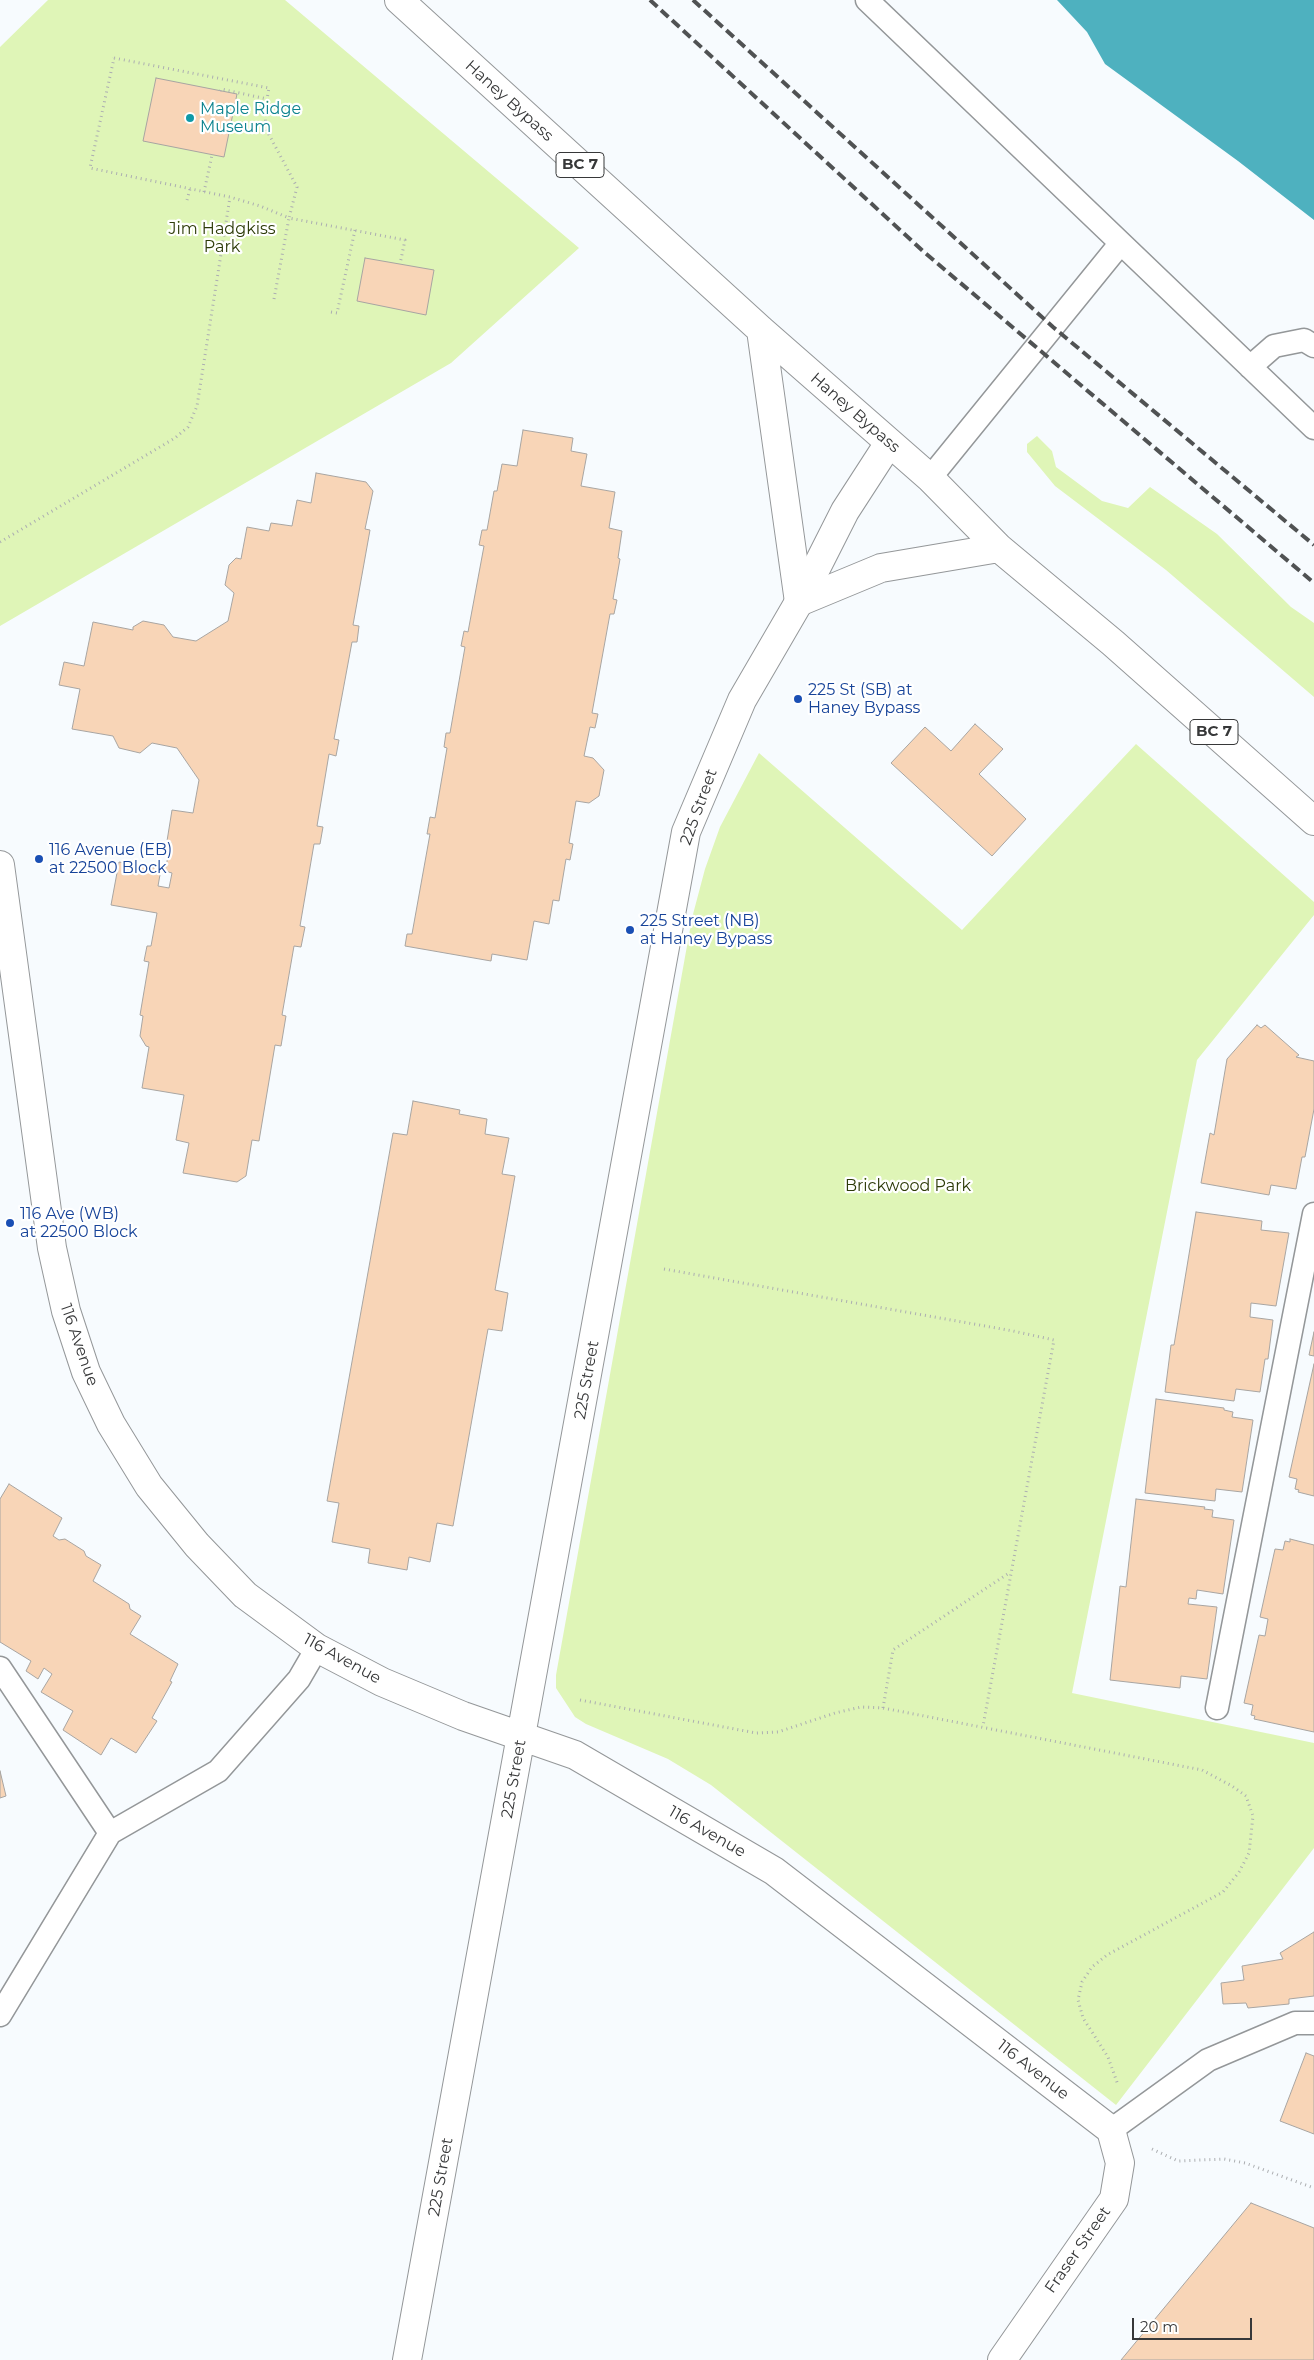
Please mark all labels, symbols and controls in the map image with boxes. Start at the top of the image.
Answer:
street label: Haney Bypass [461,56,557,146]
place label: Maple Ridge Museum [200,99,301,137]
marker: Maple Ridge Museum [184,112,196,124]
road number: BC 7 [556,152,604,178]
park label: Jim Hadgkiss Park [168,219,276,257]
street label: Haney Bypass [806,369,904,457]
place label: 225 St (SB) at Haney Bypass [808,680,920,718]
marker: 225 St (SB) at Haney Bypass [792,693,804,705]
road number: BC 7 [1190,720,1238,744]
street label: 225 Street [676,766,722,848]
place label: 116 Avenue (EB) at 22500 Block [49,840,172,878]
marker: 116 Avenue (EB) at 22500 Block [33,853,45,865]
place label: 225 Street (NB) at Haney Bypass [640,911,772,949]
marker: 225 Street (NB) at Haney Bypass [624,924,636,936]
park label: Brickwood Park [845,1176,971,1196]
place label: 116 Ave (WB) at 22500 Block [20,1204,138,1242]
marker: 116 Ave (WB) at 22500 Block [4,1217,16,1229]
street label: 116 Avenue [56,1301,102,1389]
street label: 225 Street [571,1339,603,1421]
street label: 116 Avenue [300,1630,384,1688]
street label: 225 Street [498,1738,530,1820]
street label: 116 Avenue [665,1802,749,1862]
street label: 116 Avenue [993,2036,1073,2104]
street label: 225 Street [425,2136,457,2218]
street label: Fraser Street [1041,2203,1115,2297]
scale bar [1134,2308,1254,2340]
text: 20 m [1140,2317,1178,2336]

